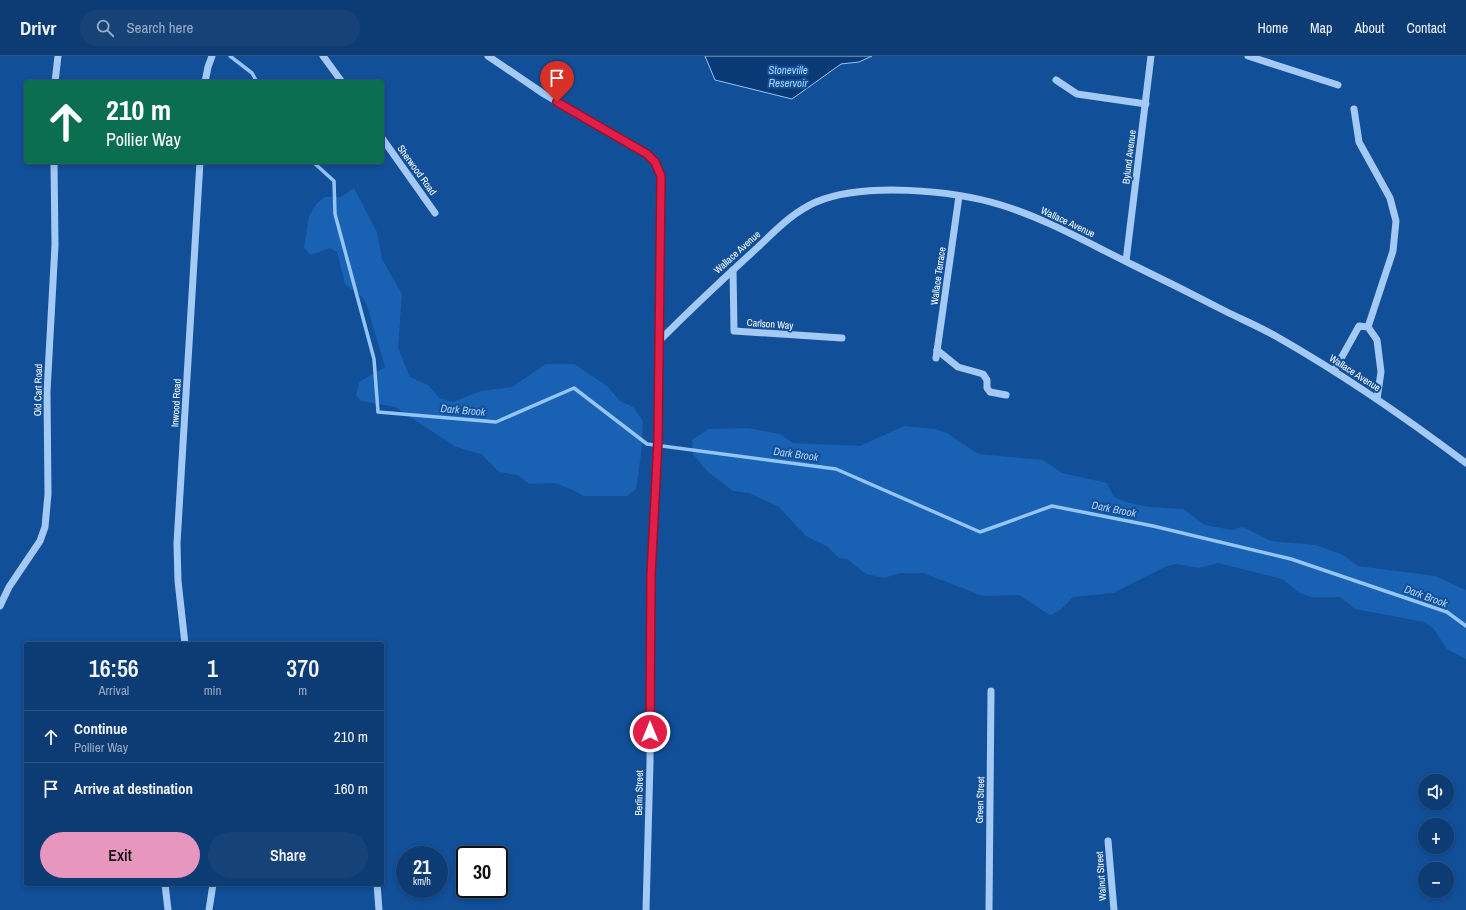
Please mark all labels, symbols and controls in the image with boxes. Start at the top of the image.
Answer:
search box [80,10,360,46]
text: Drivr [20,15,56,41]
icon: search [94,17,116,39]
text: Search here [126,17,193,38]
text: Home [1257,19,1288,37]
text: Map [1310,19,1332,37]
text: About [1354,19,1384,37]
text: Contact [1406,19,1446,37]
pin [540,61,574,102]
water label: Stoneville Reservoir [768,63,809,90]
icon: arrive [546,67,568,89]
text: 210 m [106,91,171,129]
icon: ahead [40,96,92,148]
text: Pollier Way [106,127,181,152]
street label: Bylund Avenue [1119,129,1139,185]
street label: Sherwood Road [394,142,440,198]
street label: Wallace Avenue [1039,204,1098,240]
street label: Wallace Avenue [711,227,763,276]
street label: Wallace Terrace [928,246,949,306]
street label: Carlson Way [746,316,795,332]
street label: Wallace Avenue [1327,352,1383,395]
street label: Old Cart Road [31,364,45,416]
street label: Inwood Road [168,379,184,427]
water label: Dark Brook [440,401,487,419]
water label: Dark Brook [773,444,820,464]
water label: Dark Brook [1091,498,1138,520]
water label: Dark Brook [1402,582,1450,610]
text: 16:56 [89,652,139,684]
text: 1 [207,652,218,684]
text: 370 [286,652,319,684]
text: Arrival [98,682,129,699]
text: min [204,682,221,699]
text: m [298,682,307,699]
position arrow [629,711,671,753]
text: Continue [74,718,127,739]
icon: ahead [40,726,62,748]
text: 210 m [334,726,368,747]
text: Pollier Way [74,739,128,756]
street label: Berlin Street [632,769,646,816]
map controls [1418,774,1454,898]
button: sound [1418,774,1454,810]
street label: Green Street [973,776,987,824]
icon: arrive [40,778,62,800]
text: Arrive at destination [74,778,193,799]
text: 160 m [334,778,368,799]
button: + [1418,818,1454,854]
button: Exit [40,832,200,878]
button: Share [208,832,368,878]
speed limit sign: 30 [456,846,508,898]
street label: Walnut Street [1093,850,1109,901]
text: 21 [413,853,431,880]
button: − [1418,862,1454,898]
text: km/h [413,875,431,888]

